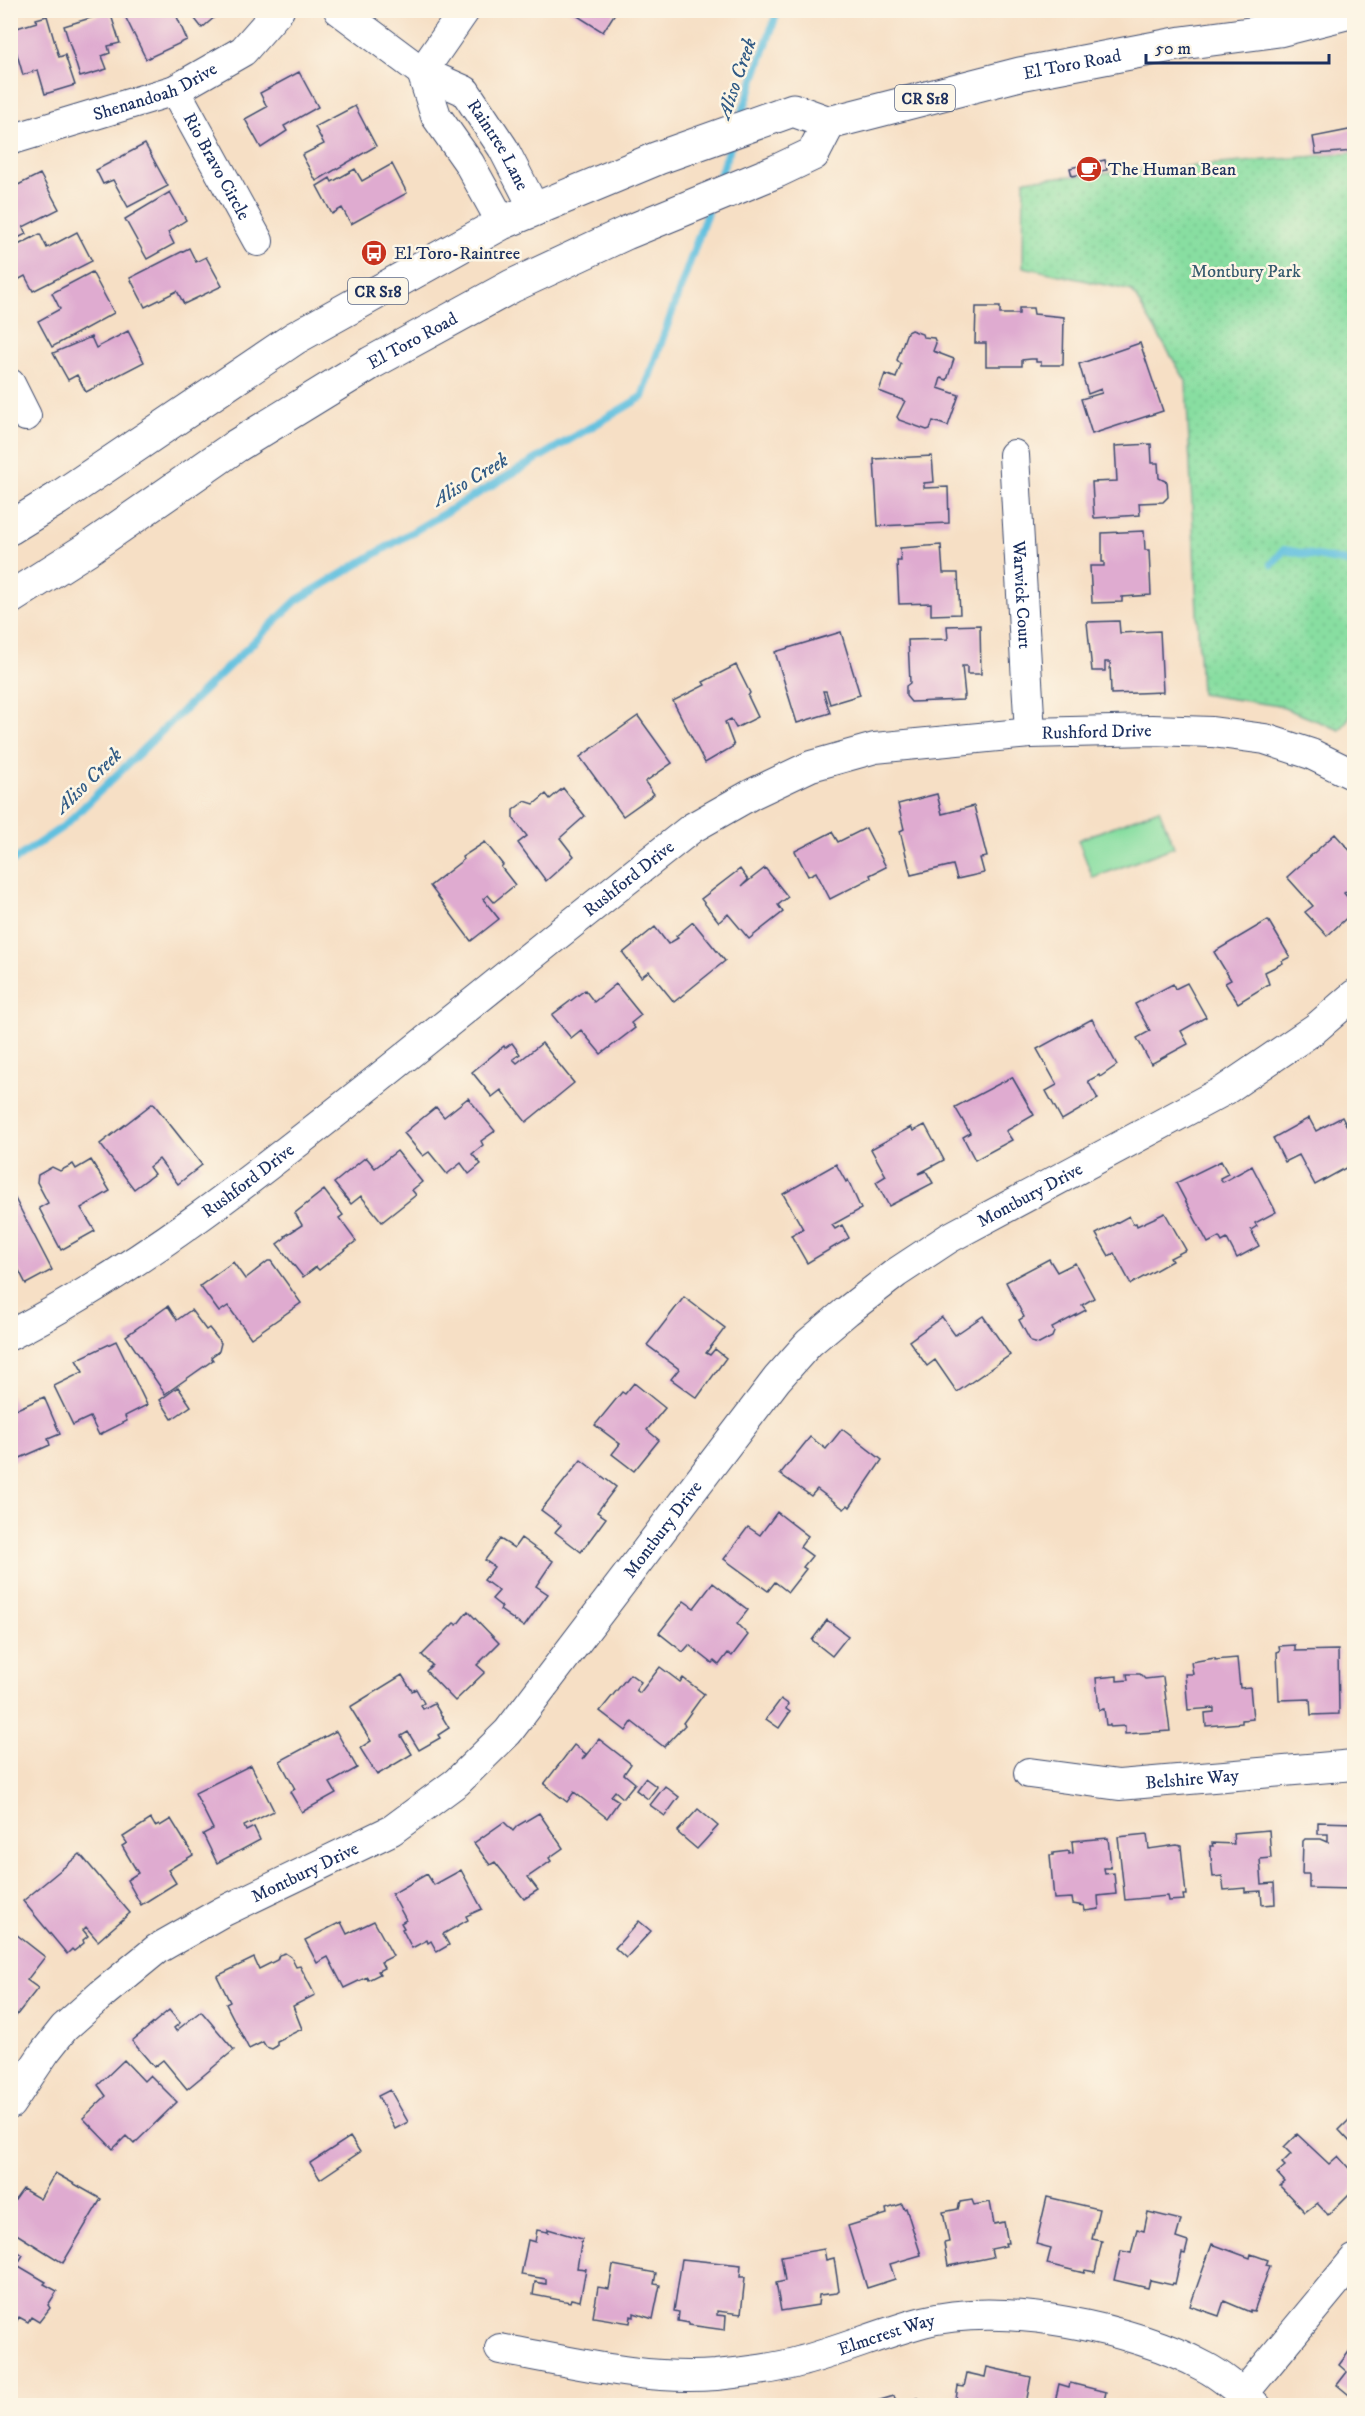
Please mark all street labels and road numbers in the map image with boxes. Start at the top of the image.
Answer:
street label: El Toro Road [1021,45,1123,85]
street label: Shenandoah Drive [91,58,221,126]
road number: CR S18 [895,85,955,111]
street label: Raintree Lane [462,96,533,194]
street label: Rio Bravo Circle [178,109,254,224]
road number: CR S18 [348,278,408,304]
street label: El Toro Road [364,308,462,375]
street label: Warwick Court [1007,539,1035,650]
street label: Rushford Drive [1041,720,1152,745]
street label: Rushford Drive [579,836,679,922]
street label: Rushford Drive [198,1139,299,1223]
street label: Montbury Drive [974,1158,1087,1233]
street label: Montbury Drive [619,1477,707,1583]
street label: Belshire Way [1144,1765,1240,1795]
street label: Montbury Drive [248,1838,362,1908]
street label: Elmcrest Way [835,2309,937,2361]

